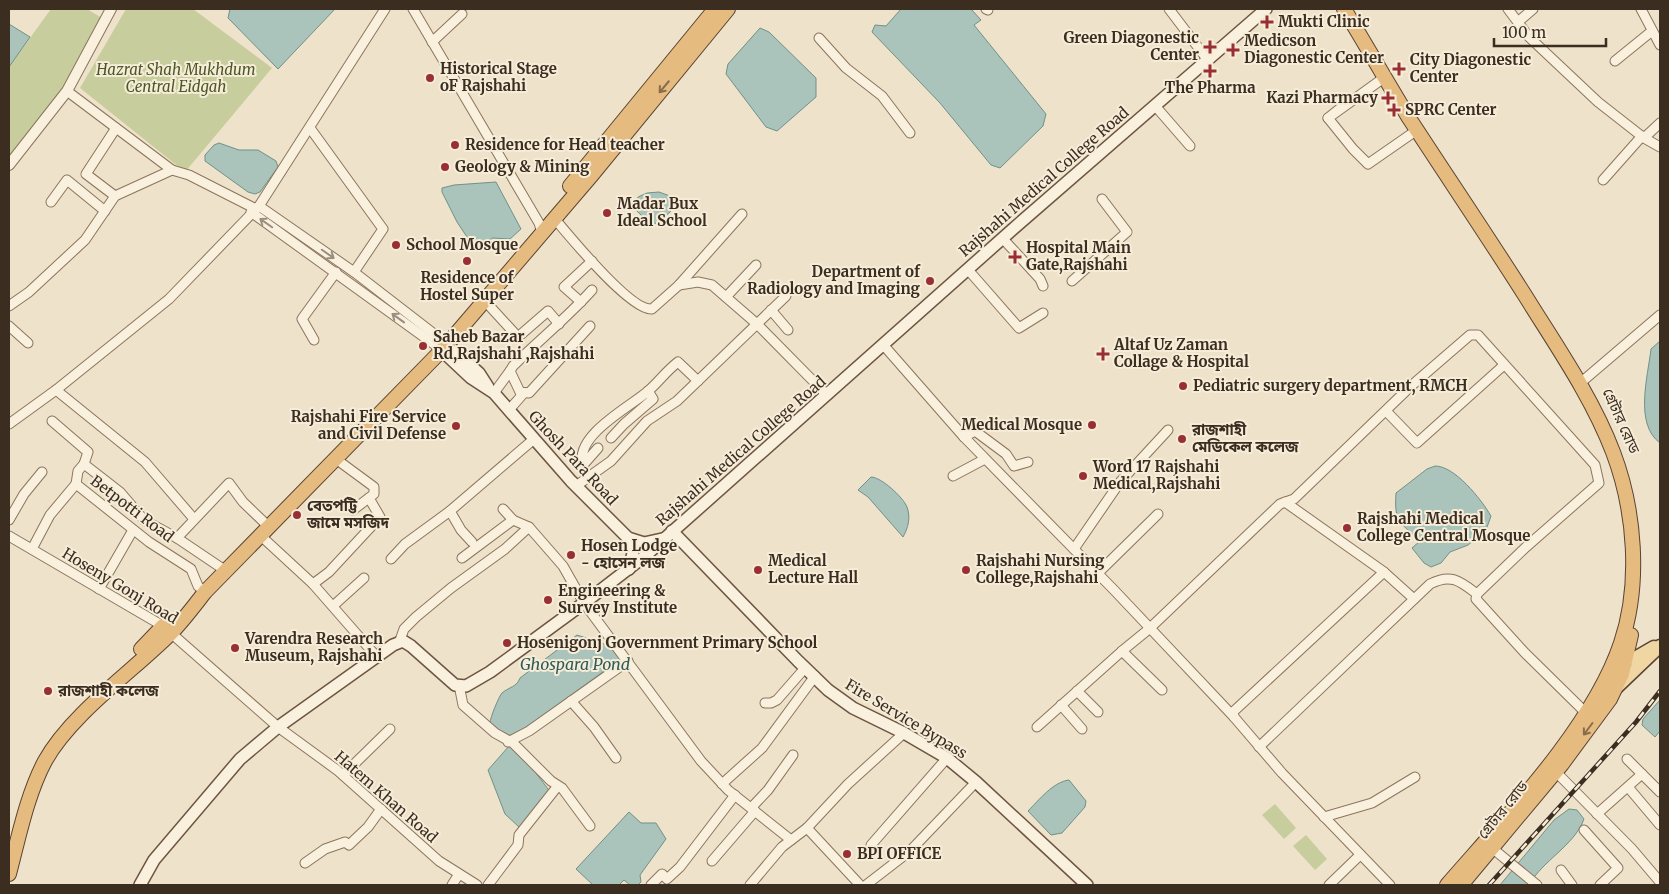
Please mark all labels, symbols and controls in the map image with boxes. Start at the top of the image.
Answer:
place label: Mukti Clinic [1278,12,1370,31]
marker: Mukti Clinic [1260,15,1274,29]
scale bar [1494,15,1606,47]
text: 100 m [1502,23,1546,42]
place label: Green Diagonestic Center [1064,28,1199,64]
place label: Medicson Diagonestic Center [1244,31,1384,67]
marker: Green Diagonestic Center [1203,40,1217,54]
marker: Medicson Diagonestic Center [1226,43,1240,57]
place label: City Diagonestic Center [1410,50,1531,86]
place label: Historical Stage oF Rajshahi [440,59,557,95]
park label: Hazrat Shah Mukhdum Central Eidgah [95,60,256,96]
marker: City Diagonestic Center [1392,62,1406,76]
marker: The Pharma [1204,65,1216,77]
marker: Historical Stage oF Rajshahi [424,72,436,84]
place label: The Pharma [1164,78,1256,97]
one-way arrow [659,80,670,93]
place label: Kazi Pharmacy [1266,88,1378,107]
marker: Kazi Pharmacy [1382,92,1394,104]
place label: SPRC Center [1405,100,1496,119]
street label: Rajshahi Medical College Road [955,103,1132,261]
marker: SPRC Center [1387,103,1401,117]
place label: Residence for Head teacher [465,135,665,154]
marker: Residence for Head teacher [449,139,461,151]
place label: Geology & Mining [455,157,590,176]
marker: Geology & Mining [439,161,451,173]
place label: Madar Bux Ideal School [617,194,707,230]
marker: Madar Bux Ideal School [601,207,613,219]
one-way arrow [259,218,273,228]
place label: School Mosque [406,235,518,254]
place label: Hospital Main Gate,Rajshahi [1026,238,1131,275]
marker: School Mosque [390,239,402,251]
one-way arrow [320,249,334,259]
marker: Hospital Main Gate,Rajshahi [1008,250,1022,264]
marker: Residence of Hostel Super [461,255,473,267]
place label: Department of Radiology and Imaging [747,262,921,298]
place label: Residence of Hostel Super [420,268,515,304]
marker: Department of Radiology and Imaging [924,275,936,287]
one-way arrow [391,313,405,323]
place label: Saheb Bazar Rd,Rajshahi ,Rajshahi [433,327,594,364]
place label: Altaf Uz Zaman Collage & Hospital [1113,335,1249,371]
marker: Saheb Bazar Rd,Rajshahi ,Rajshahi [417,340,429,352]
marker: Altaf Uz Zaman Collage & Hospital [1096,347,1110,361]
street label: Rajshahi Medical College Road [652,372,829,530]
place label: Pediatric surgery department, RMCH [1193,376,1468,396]
marker: Pediatric surgery department, RMCH [1177,380,1189,392]
street label: গ্রেটার রোড [1599,385,1644,457]
place label: Rajshahi Fire Service and Civil Defense [291,407,446,443]
street label: Ghosh Para Road [525,407,622,509]
place label: Medical Mosque [961,415,1082,434]
marker: Medical Mosque [1086,419,1098,431]
marker: Rajshahi Fire Service and Civil Defense [450,420,462,432]
place label: রাজশাহী মেডিকেল কলেজ [1191,420,1299,456]
marker: রাজশাহী মেডিকেল কলেজ [1176,433,1188,445]
place label: Word 17 Rajshahi Medical,Rajshahi [1092,457,1220,494]
marker: Word 17 Rajshahi Medical,Rajshahi [1077,470,1089,482]
street label: Betpotti Road [87,471,178,546]
place label: বেতপট্টি জামে মসজিদ [306,496,389,532]
marker: বেতপট্টি জামে মসজিদ [291,509,303,521]
place label: Rajshahi Medical College Central Mosque [1357,509,1530,545]
marker: Rajshahi Medical College Central Mosque [1341,522,1353,534]
place label: Hosen Lodge - হোসেন লজ [581,536,677,572]
street label: Hoseny Gonj Road [59,543,182,628]
marker: Hosen Lodge - হোসেন লজ [565,549,577,561]
place label: Medical Lecture Hall [768,551,858,587]
place label: Rajshahi Nursing College,Rajshahi [976,551,1105,588]
marker: Medical Lecture Hall [752,564,764,576]
marker: Rajshahi Nursing College,Rajshahi [960,564,972,576]
place label: Engineering & Survey Institute [558,581,677,617]
marker: Engineering & Survey Institute [542,594,554,606]
place label: Varendra Research Museum, Rajshahi [244,629,383,666]
place label: Hosenigonj Government Primary School [517,633,817,652]
marker: Hosenigonj Government Primary School [501,637,513,649]
marker: Varendra Research Museum, Rajshahi [229,642,241,654]
water label: Ghospara Pond [520,654,631,674]
street label: Fire Service Bypass [842,675,971,762]
place label: রাজশাহী কলেজ [57,681,159,700]
marker: রাজশাহী কলেজ [42,685,54,697]
one-way arrow [1583,722,1593,736]
street label: Hatem Khan Road [331,747,442,847]
street label: গ্রেটার রোড [1473,776,1532,843]
place label: BPI OFFICE [857,844,941,863]
marker: BPI OFFICE [841,848,853,860]

